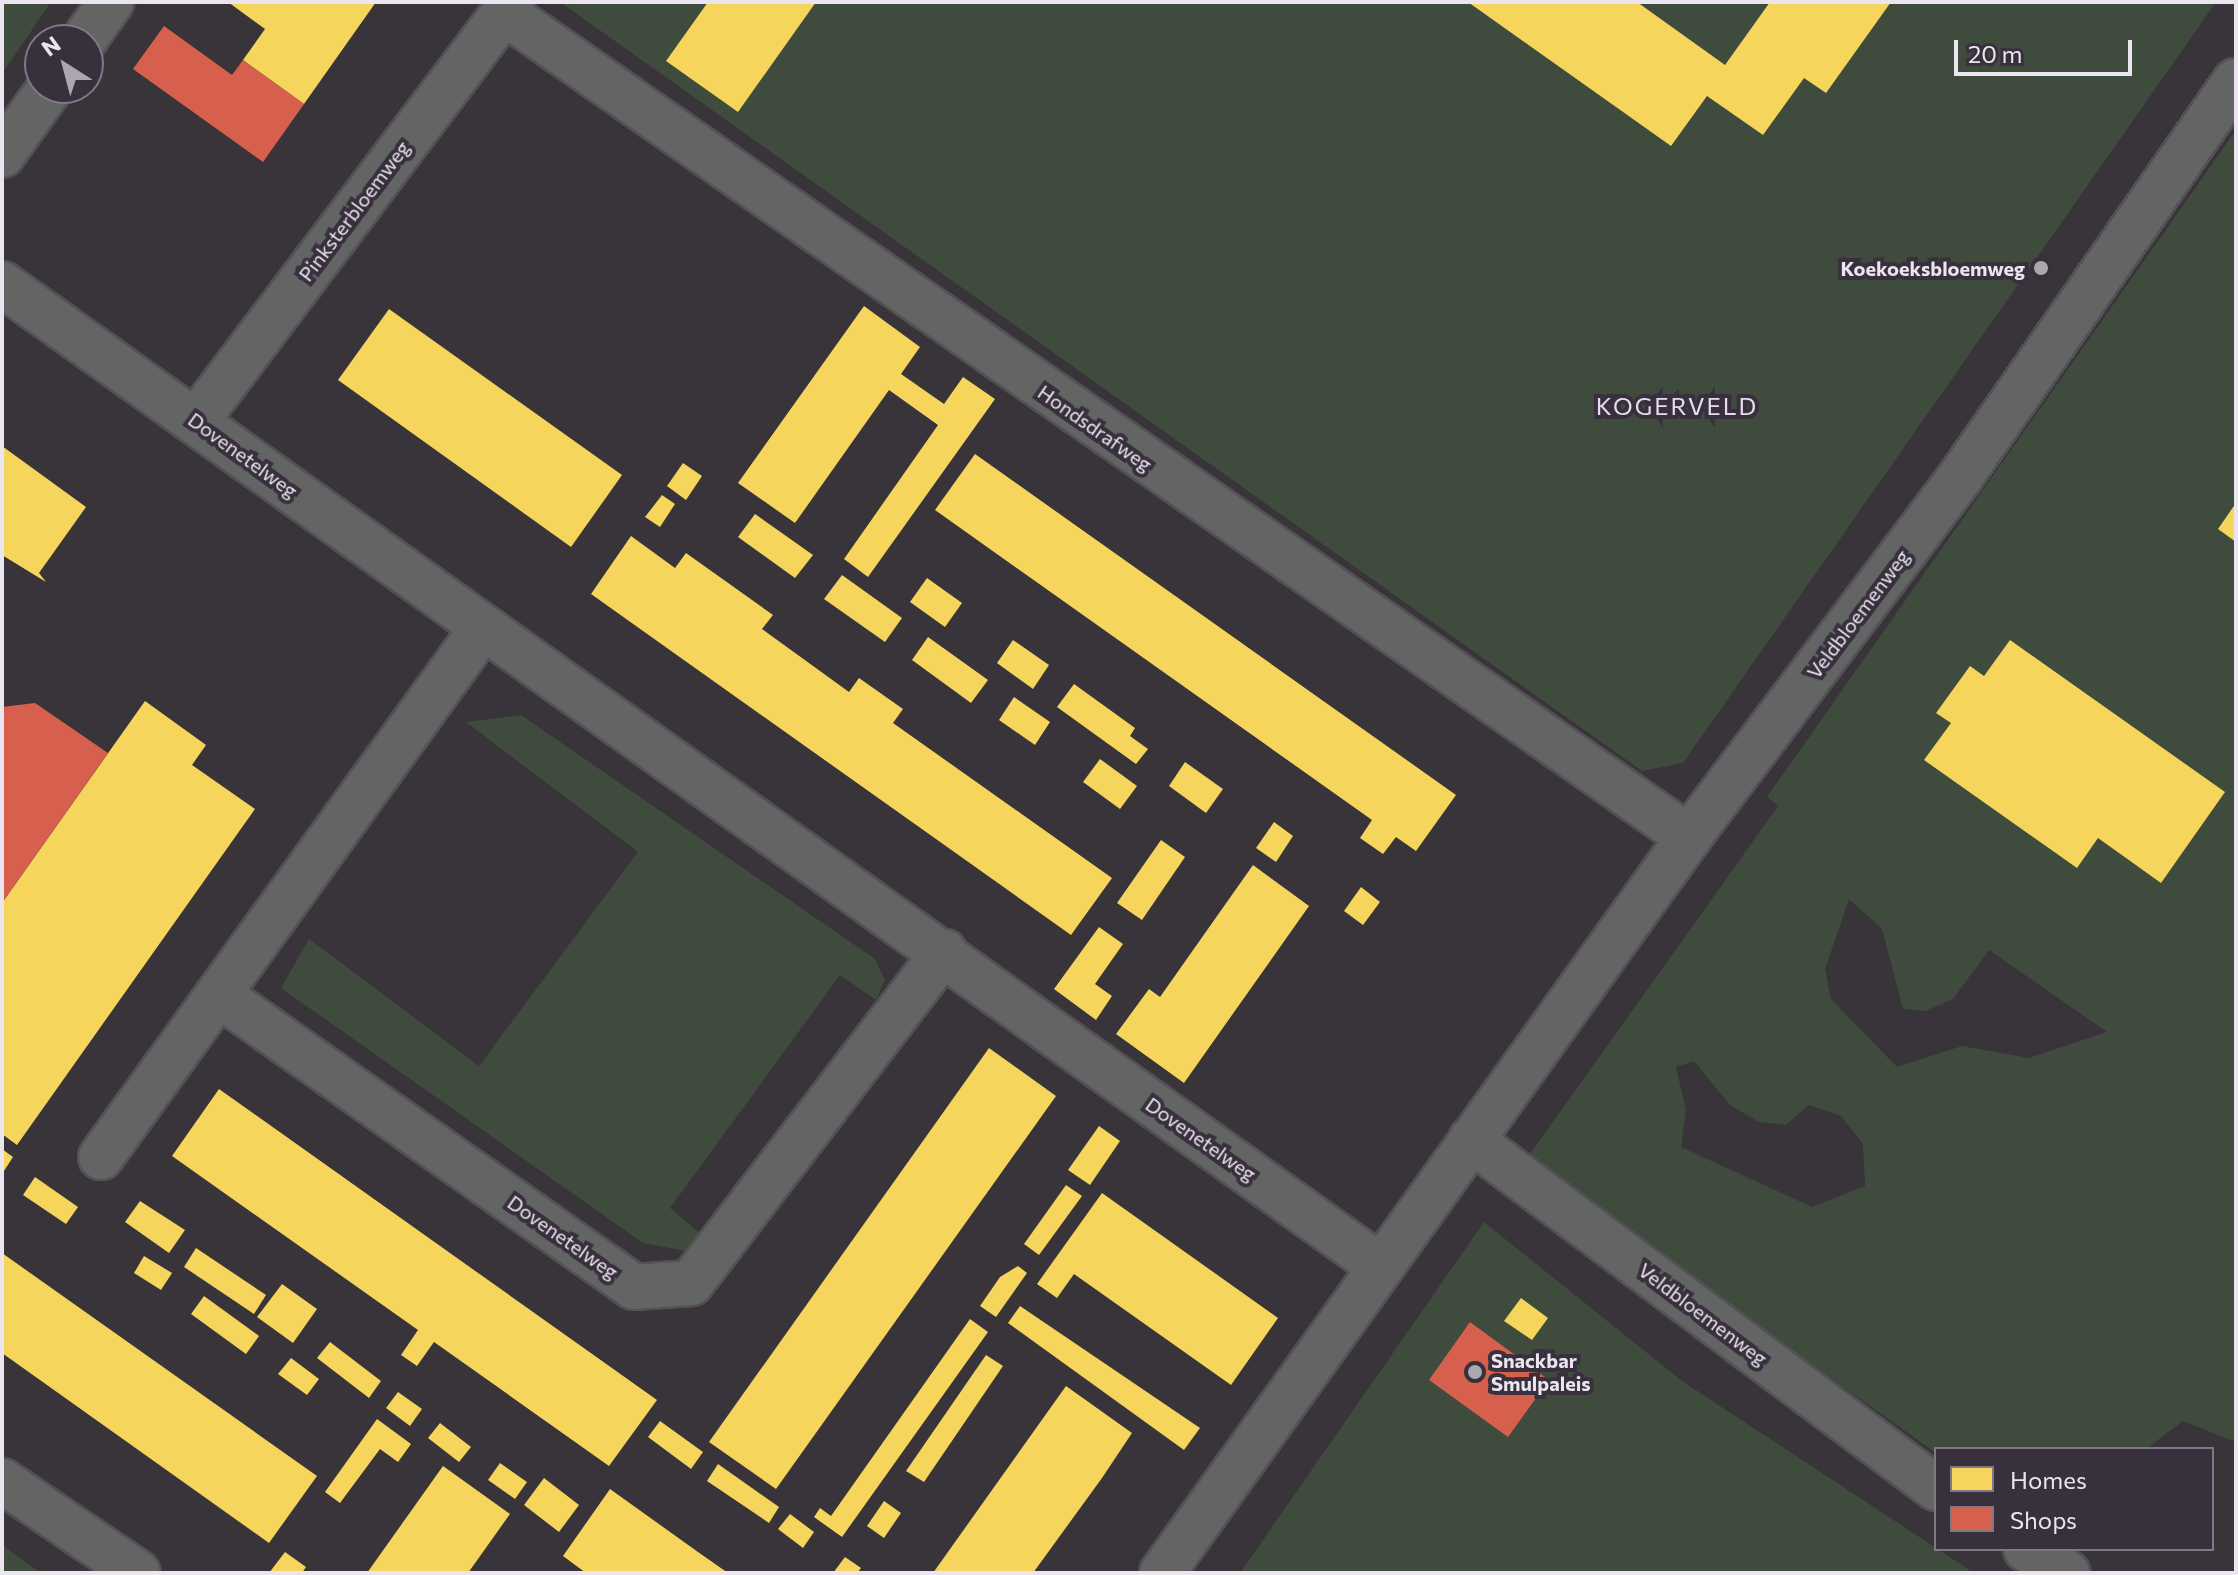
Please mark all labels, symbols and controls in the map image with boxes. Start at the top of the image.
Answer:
north arrow [24,24,104,104]
scale bar [1958,24,2136,74]
text: N [36,30,65,62]
text: 20 m [1968,39,2022,68]
street label: Pinksterbloemweg [293,136,415,286]
place label: Koekoeksbloemweg [1840,256,2025,280]
marker: Koekoeksbloemweg [2032,259,2050,277]
street label: Hondsdrafweg [1033,380,1157,476]
district label: KOGERVELD [1596,392,1758,420]
street label: Dovenetelweg [184,407,302,503]
street label: Veldbloemenweg [1802,545,1914,683]
street label: Dovenetelweg [1141,1092,1261,1186]
street label: Dovenetelweg [503,1190,623,1284]
street label: Veldbloemenweg [1634,1258,1772,1370]
place label: Snackbar Smulpaleis [1491,1348,1591,1395]
marker: Snackbar Smulpaleis [1466,1363,1484,1381]
legend [1934,1447,2214,1551]
text: Homes [2010,1465,2087,1494]
text: Shops [2010,1505,2077,1534]

